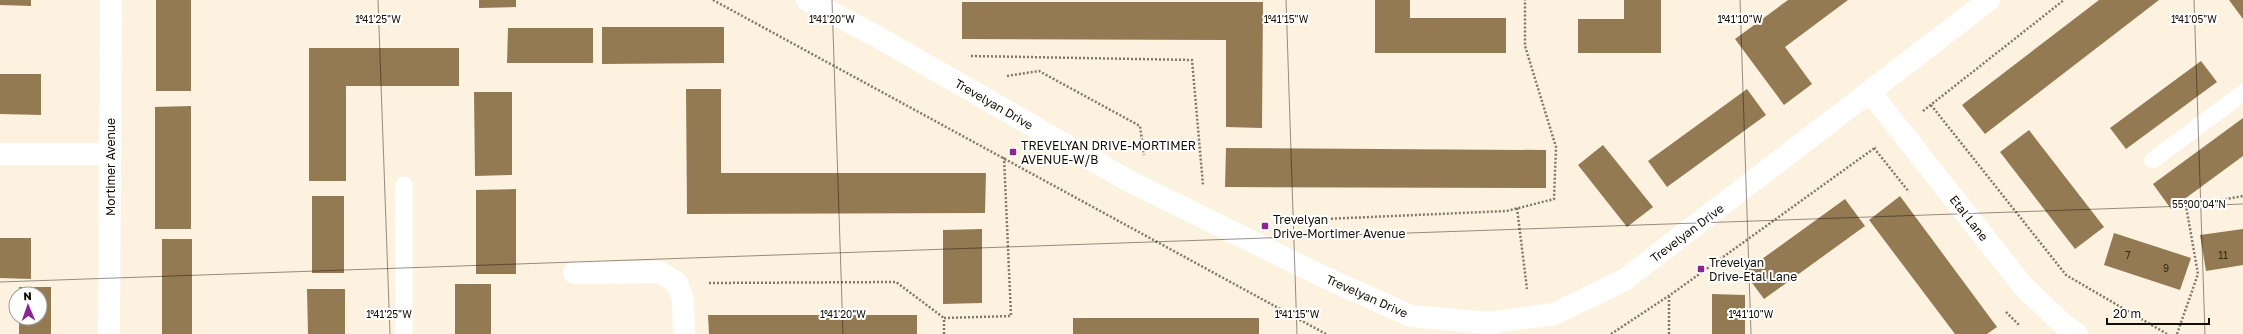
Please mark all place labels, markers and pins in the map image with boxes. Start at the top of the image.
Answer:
place label: TREVELYAN DRIVE-MORTIMER AVENUE-W/B [1021,138,1196,167]
marker: TREVELYAN DRIVE-MORTIMER AVENUE-W/B [1008,147,1018,157]
place label: Trevelyan Drive-Mortimer Avenue [1273,212,1405,241]
marker: Trevelyan Drive-Mortimer Avenue [1260,221,1270,231]
place label: Trevelyan Drive-Etal Lane [1709,255,1797,284]
marker: Trevelyan Drive-Etal Lane [1696,264,1706,274]

